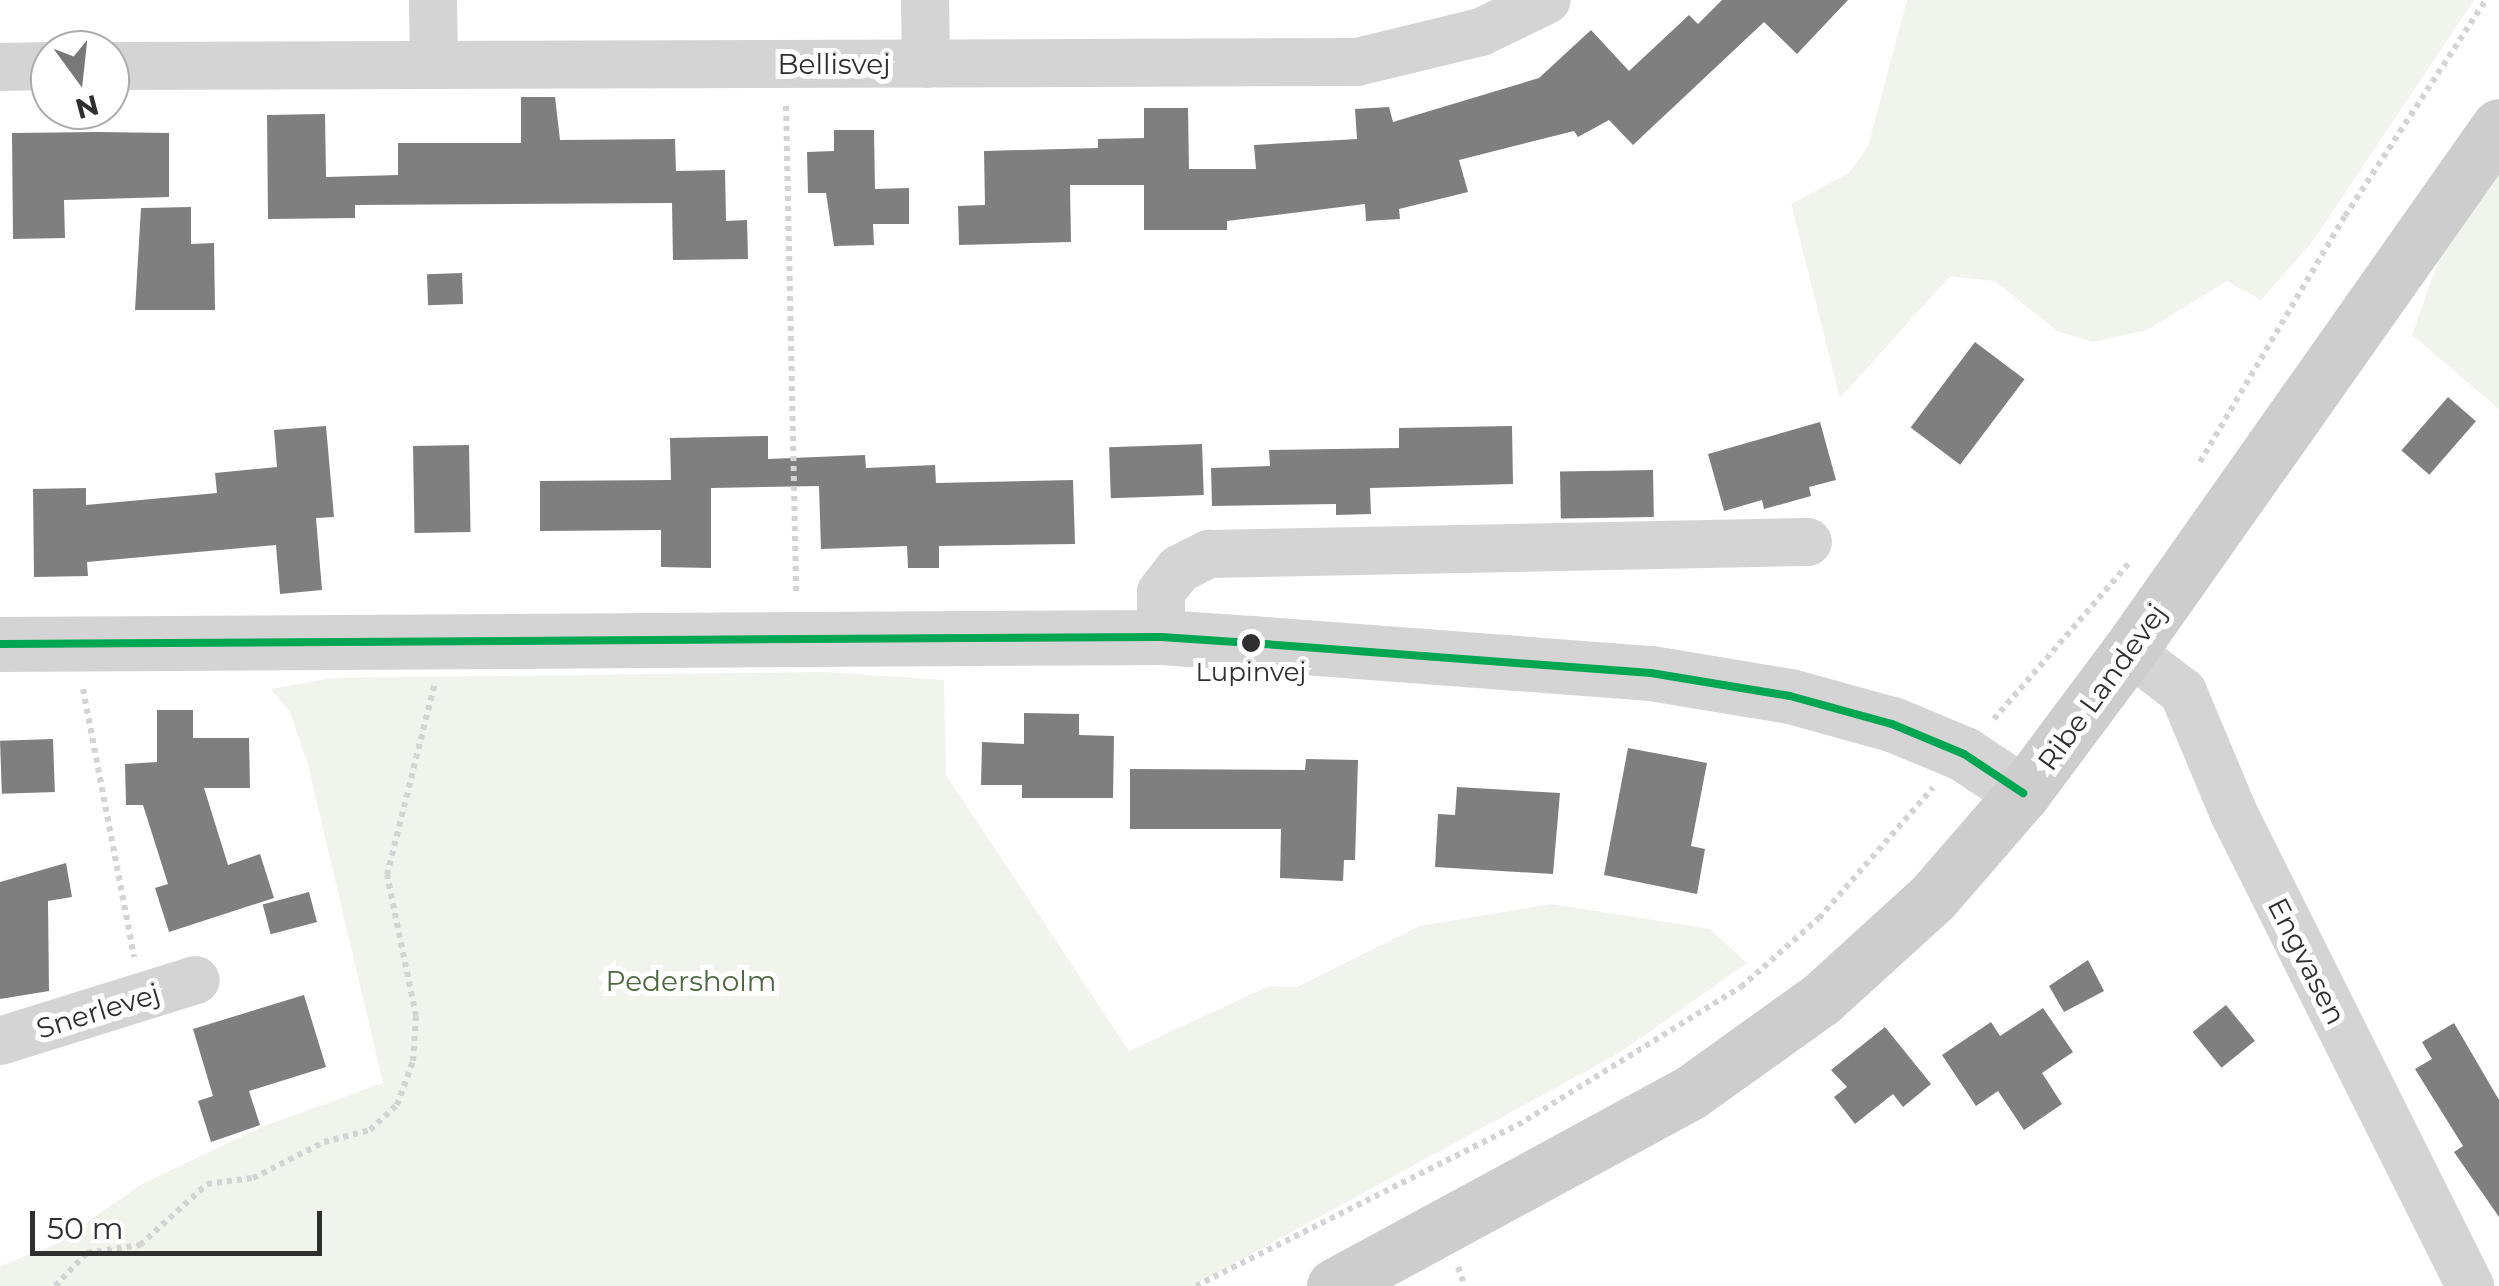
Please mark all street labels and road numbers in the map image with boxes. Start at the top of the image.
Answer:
street label: Bellisvej [777,47,891,81]
street label: Ribe Landevej [2030,597,2174,777]
street label: Engvasen [2261,892,2353,1030]
street label: Snerlevej [32,976,164,1046]

